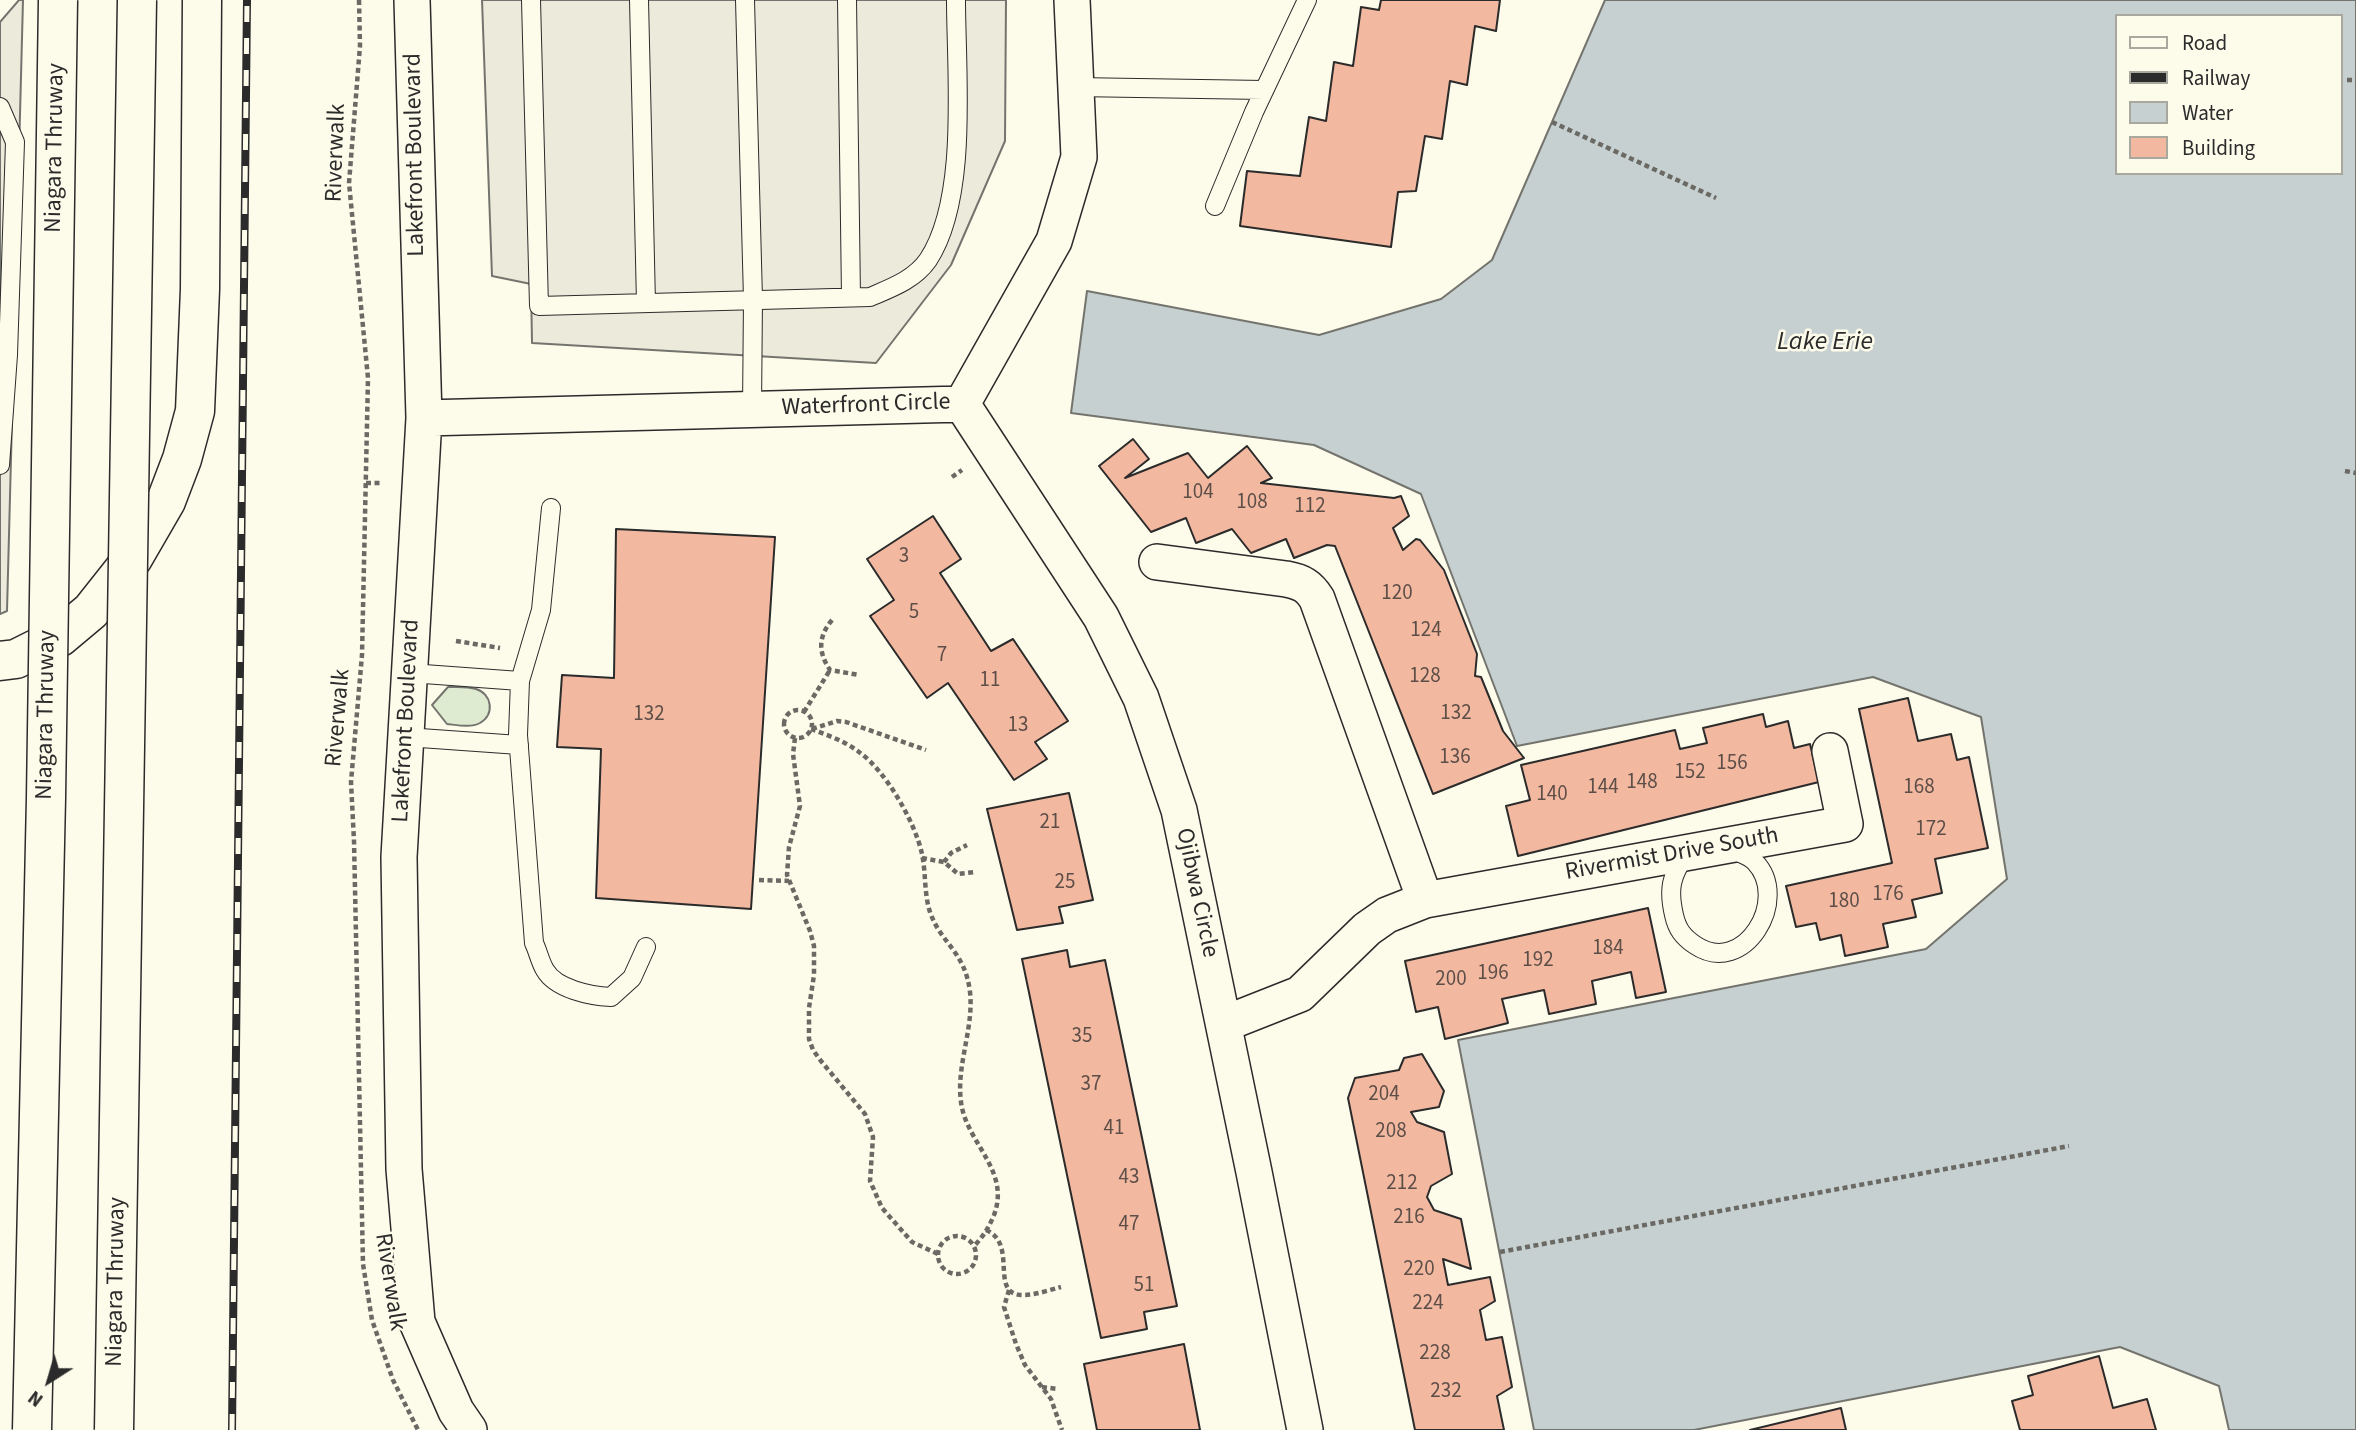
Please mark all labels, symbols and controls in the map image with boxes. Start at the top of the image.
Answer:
legend [2114,14,2342,175]
text: Road [2182,28,2227,58]
street label: Lakefront Boulevard [400,53,432,257]
street label: Niagara Thruway [40,63,72,233]
text: Railway [2182,63,2250,93]
text: Water [2182,98,2233,128]
street label: Riverwalk [321,103,353,203]
text: Building [2182,133,2255,163]
water label: Lake Erie [1777,327,1873,359]
street label: Waterfront Circle [781,389,951,423]
house number: 104 [1182,480,1214,506]
house number: 108 [1236,490,1268,516]
house number: 112 [1294,494,1326,520]
house number: 3 [899,544,909,570]
house number: 120 [1381,581,1413,607]
house number: 5 [909,600,919,626]
house number: 124 [1410,618,1442,644]
street label: Lakefront Boulevard [387,619,427,823]
street label: Niagara Thruway [31,630,63,800]
house number: 7 [937,643,947,669]
house number: 128 [1409,664,1441,690]
street label: Riverwalk [320,668,358,768]
house number: 11 [980,668,1000,694]
house number: 132 [1440,701,1472,727]
house number: 132 [633,702,665,728]
house number: 13 [1008,713,1028,739]
house number: 136 [1439,745,1471,771]
house number: 156 [1716,751,1748,777]
house number: 152 [1674,760,1706,786]
house number: 148 [1626,770,1658,796]
house number: 144 [1587,775,1619,801]
house number: 168 [1903,775,1935,801]
house number: 140 [1536,782,1568,808]
house number: 21 [1040,810,1060,836]
house number: 172 [1915,817,1947,843]
street label: Rivermist Drive South [1563,822,1781,888]
street label: Ojibwa Circle [1168,826,1224,960]
house number: 25 [1055,870,1075,896]
house number: 176 [1872,882,1904,908]
house number: 180 [1828,889,1860,915]
house number: 184 [1592,936,1624,962]
house number: 192 [1522,948,1554,974]
house number: 196 [1477,961,1509,987]
house number: 200 [1435,967,1467,993]
house number: 35 [1072,1024,1092,1050]
house number: 37 [1081,1072,1101,1098]
house number: 204 [1368,1082,1400,1108]
house number: 41 [1104,1116,1124,1142]
house number: 208 [1375,1119,1407,1145]
house number: 43 [1119,1165,1139,1191]
house number: 212 [1386,1171,1418,1197]
street label: Niagara Thruway [101,1197,133,1367]
house number: 216 [1393,1205,1425,1231]
house number: 47 [1119,1212,1139,1238]
street label: Riverwalk [367,1231,411,1333]
house number: 220 [1403,1257,1435,1283]
house number: 51 [1134,1273,1154,1299]
house number: 224 [1412,1291,1444,1317]
house number: 228 [1419,1341,1451,1367]
north arrow [14,1346,84,1416]
house number: 232 [1430,1379,1462,1405]
text: N [23,1384,49,1413]

